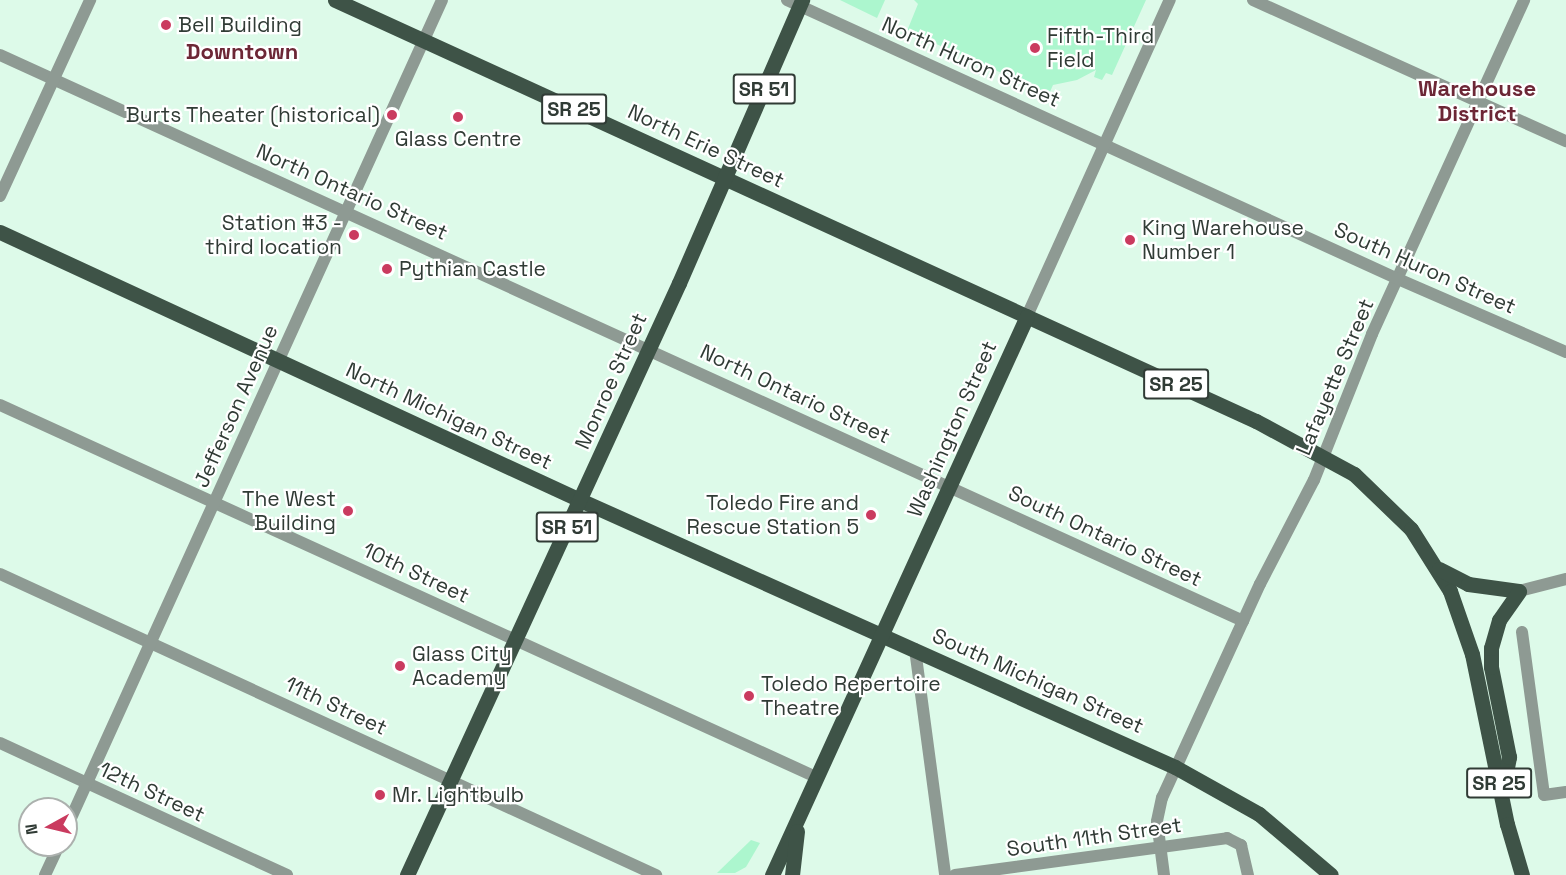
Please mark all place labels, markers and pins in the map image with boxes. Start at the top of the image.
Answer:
place label: Bell Building [178,12,302,38]
marker: Bell Building [159,18,173,32]
place label: Fifth-Third Field [1047,23,1154,73]
marker: Fifth-Third Field [1028,41,1042,55]
place label: Burts Theater (historical) [125,102,380,128]
marker: Burts Theater (historical) [385,108,399,122]
marker: Glass Centre [451,110,465,124]
place label: Glass Centre [395,126,521,152]
place label: Station #3 - third location [205,210,342,260]
place label: King Warehouse Number 1 [1142,215,1304,265]
marker: Station #3 - third location [347,228,361,242]
marker: King Warehouse Number 1 [1123,233,1137,247]
place label: Pythian Castle [399,256,546,282]
marker: Pythian Castle [380,262,394,276]
place label: The West Building [242,486,336,536]
place label: Toledo Fire and Rescue Station 5 [686,490,859,540]
marker: The West Building [341,504,355,518]
marker: Toledo Fire and Rescue Station 5 [864,508,878,522]
place label: Glass City Academy [412,641,512,691]
marker: Glass City Academy [393,659,407,673]
place label: Toledo Repertoire Theatre [761,671,941,721]
marker: Toledo Repertoire Theatre [742,689,756,703]
place label: Mr. Lightbulb [392,782,525,808]
marker: Mr. Lightbulb [373,788,387,802]

